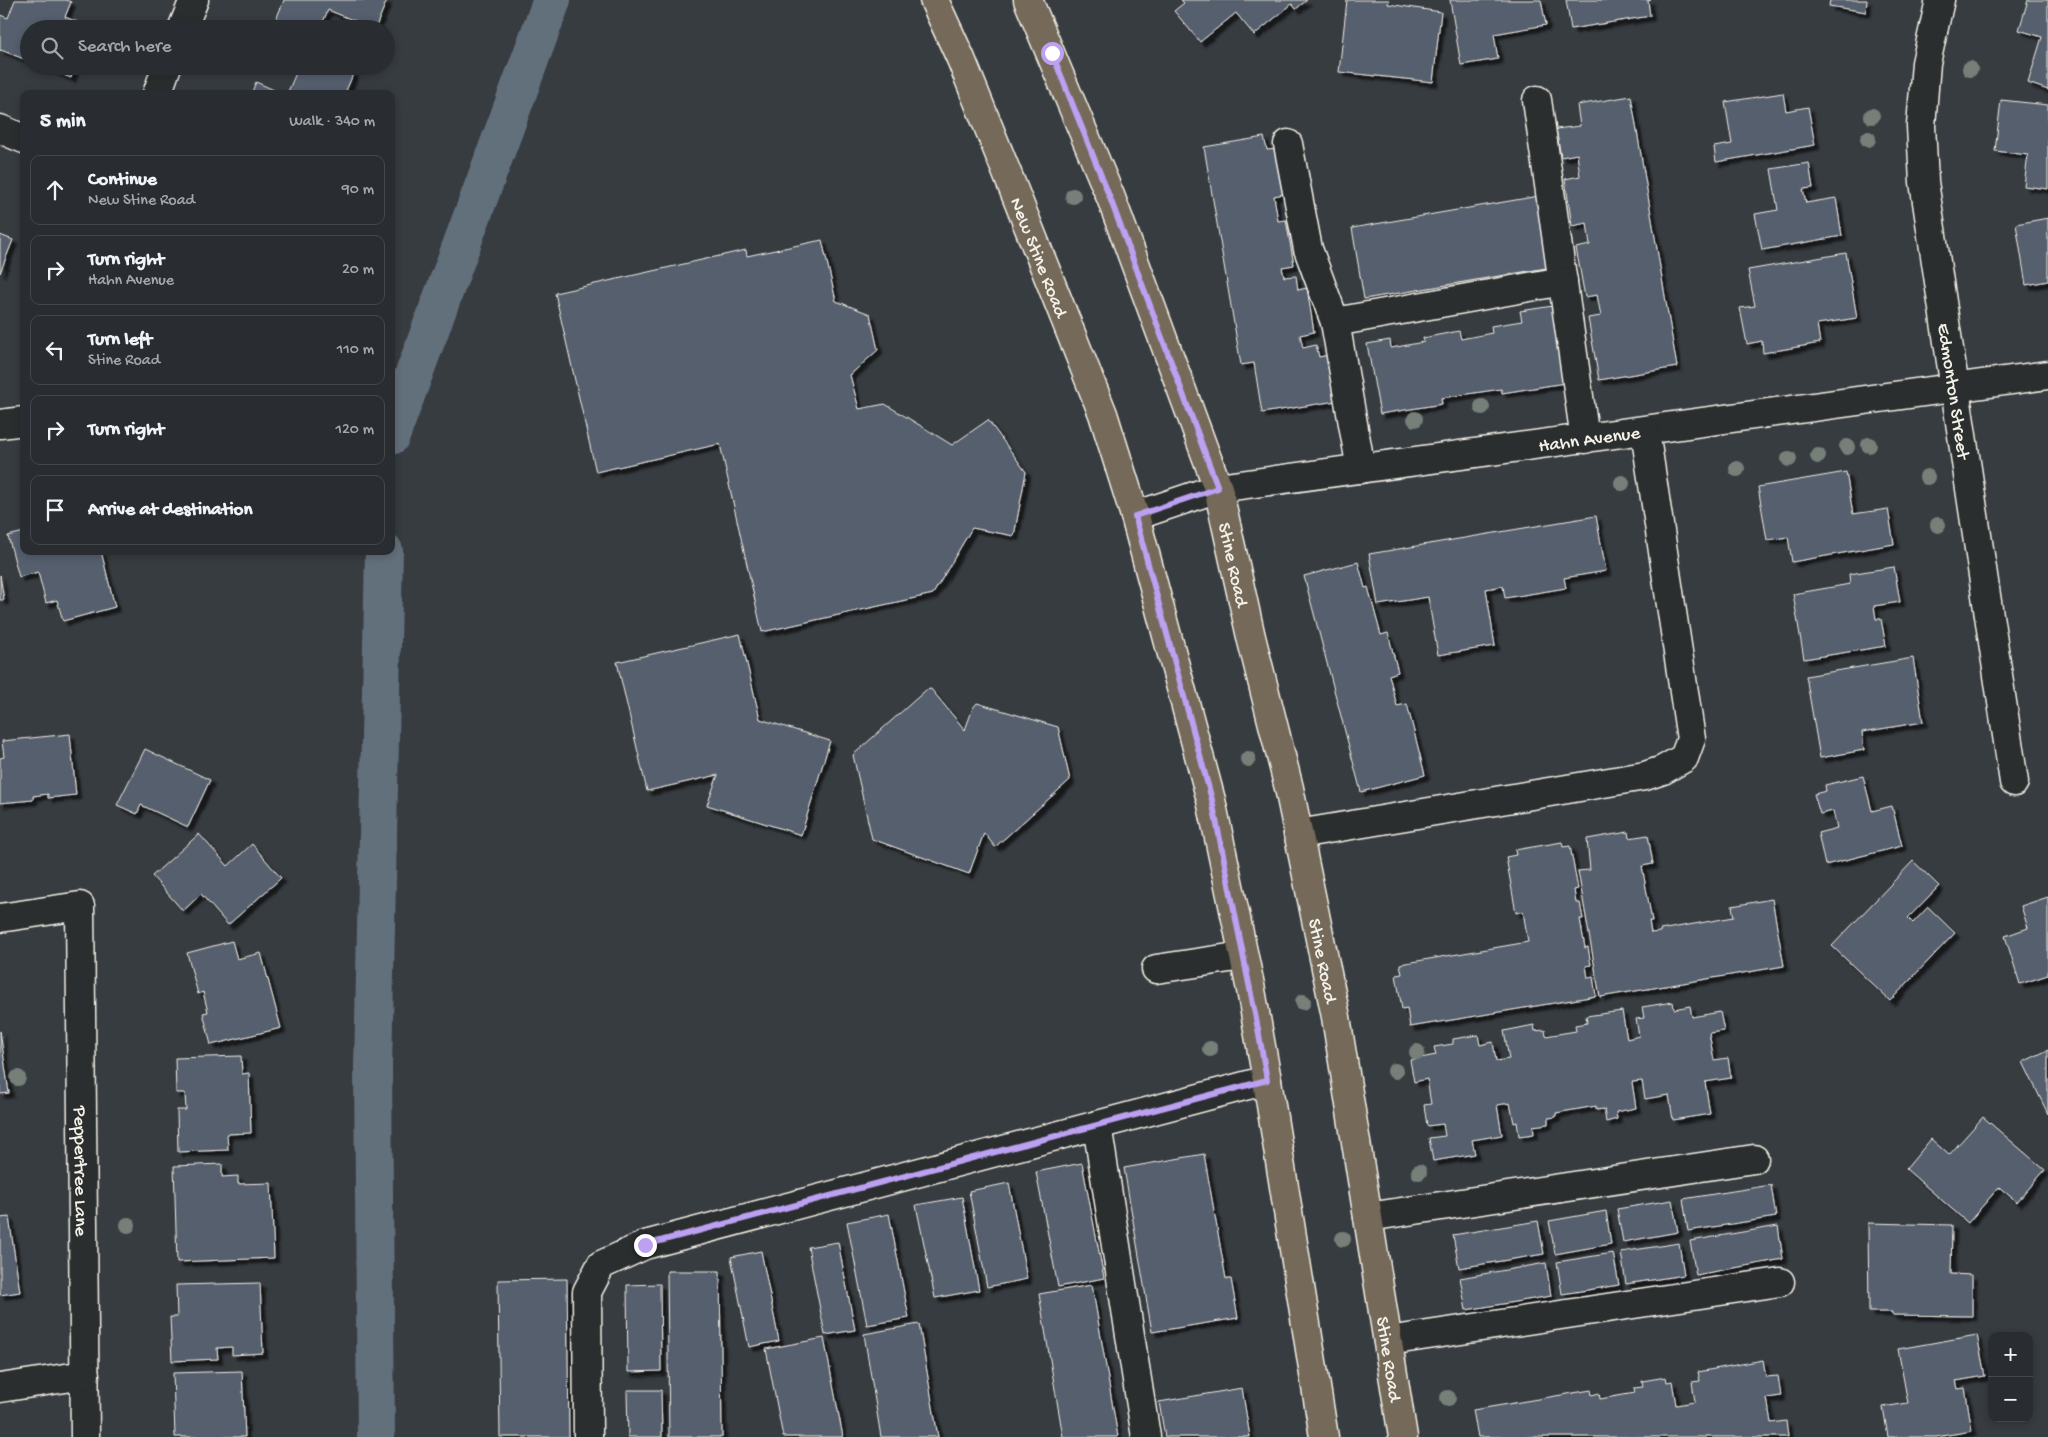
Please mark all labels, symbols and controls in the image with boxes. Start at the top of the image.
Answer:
search box [20,20,395,75]
icon: search [38,34,66,62]
text: Search here [78,36,172,59]
route start [1041,42,1064,65]
text: 5 min [40,110,85,135]
text: Walk · 340 m [289,113,375,132]
text: Continue [88,169,157,192]
icon: ahead [41,176,69,204]
text: 90 m [342,181,374,200]
text: New Stine Road [88,192,195,211]
street label: New Stine Road [1003,195,1072,323]
text: Turn right [88,249,164,272]
icon: right [41,256,69,284]
text: 20 m [342,261,374,280]
text: Hahn Avenue [88,272,174,291]
street label: Edmonton Street [1930,322,1974,463]
text: Turn left [88,329,152,352]
icon: left [41,336,69,364]
text: 110 m [337,341,374,360]
text: Stine Road [88,352,160,371]
icon: right [41,416,69,444]
text: Turn right [88,419,164,442]
text: 120 m [335,421,374,440]
street label: Hahn Avenue [1537,423,1642,459]
icon: arrive [41,496,69,524]
text: Arrive at destination [88,499,252,522]
street label: Stine Road [1211,521,1252,611]
street label: Stine Road [1301,917,1341,1007]
street label: Peppertree Lane [67,1105,91,1237]
route end [634,1234,657,1257]
street label: Stine Road [1369,1315,1405,1405]
map controls [1988,1332,2033,1422]
button: + [1988,1332,2033,1377]
button: − [1988,1377,2033,1422]

